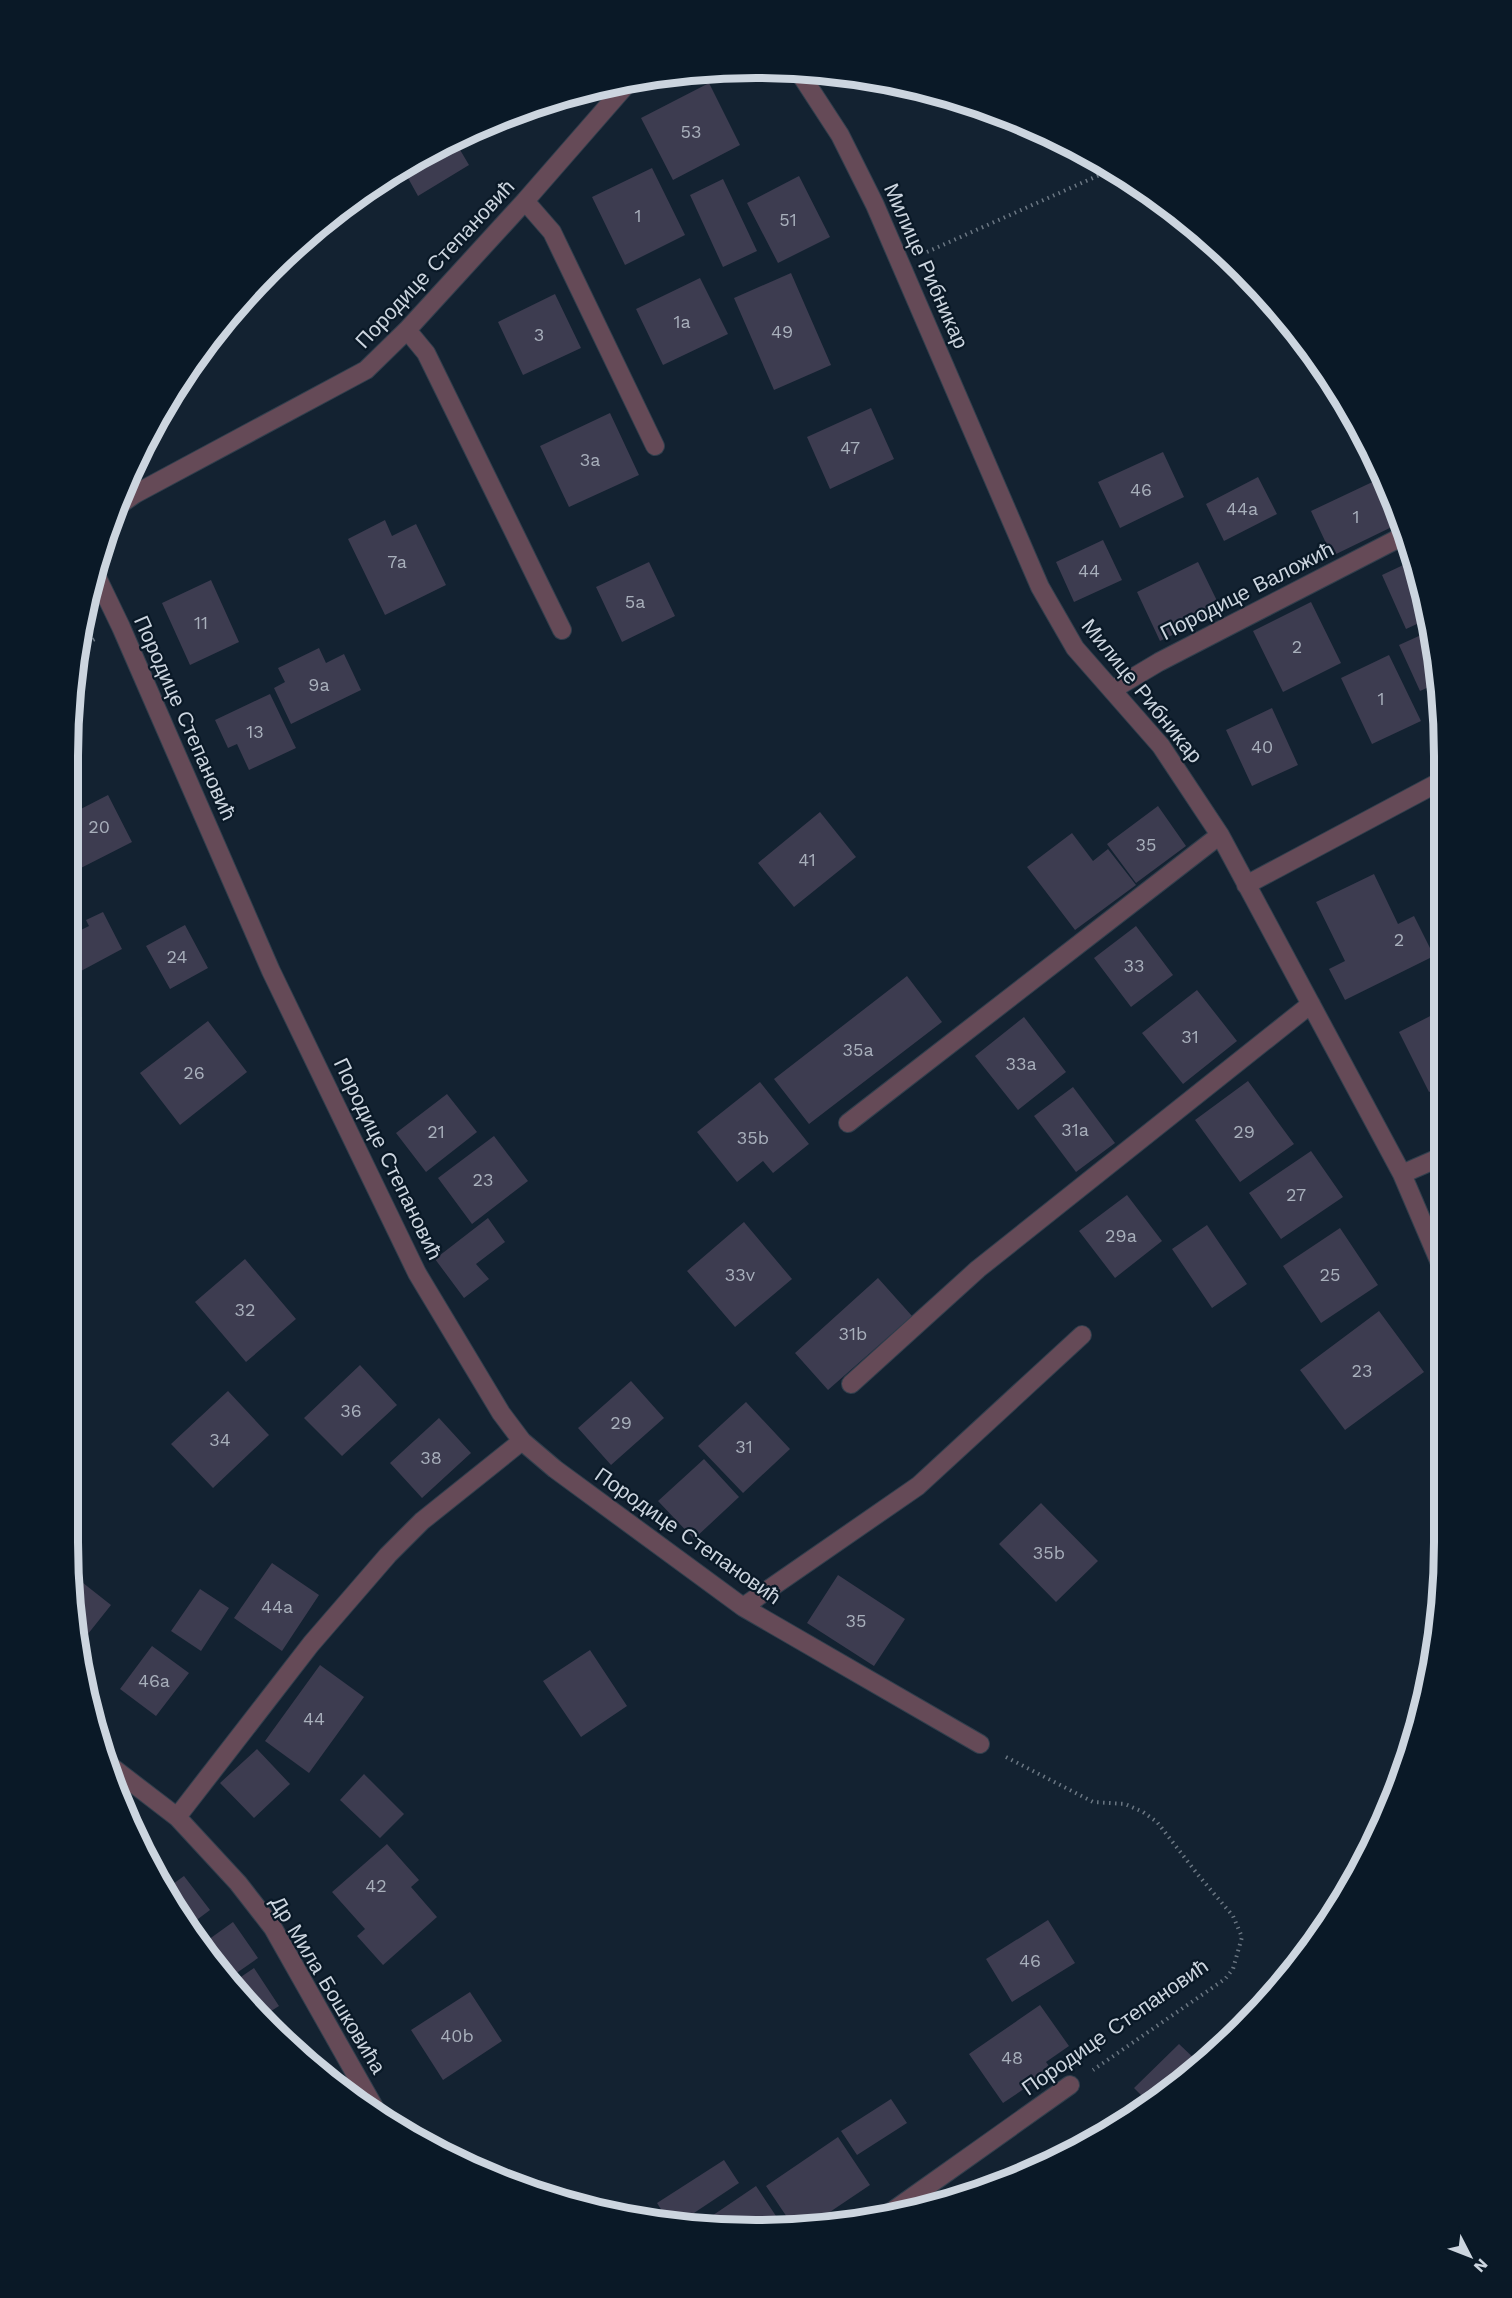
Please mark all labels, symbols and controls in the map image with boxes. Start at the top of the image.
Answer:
house number: 53 [681,121,701,142]
street label: Породице Степановић [350,174,519,353]
street label: Милице Рибникар [879,179,974,352]
house number: 1 [634,205,642,226]
house number: 51 [779,209,797,230]
house number: 1a [673,311,691,332]
house number: 49 [771,321,793,342]
house number: 3 [534,324,544,345]
house number: 47 [840,437,860,458]
house number: 3a [580,449,600,470]
house number: 46 [1130,479,1152,500]
house number: 44a [1226,498,1258,519]
house number: 1 [1352,506,1360,527]
street label: Породице Валожић [1156,536,1338,645]
house number: 7a [387,551,407,572]
house number: 44 [1078,560,1100,581]
house number: 5a [625,591,645,612]
street label: Породице Степановић [129,612,242,824]
house number: 11 [194,612,208,633]
street label: Милице Рибникар [1077,614,1208,768]
house number: 2 [1292,636,1302,657]
house number: 9a [308,674,330,695]
house number: 1 [1377,688,1385,709]
house number: 13 [246,721,264,742]
house number: 40 [1251,736,1273,757]
house number: 20 [88,816,110,837]
house number: 35 [1136,834,1156,855]
house number: 41 [798,849,816,870]
house number: 2 [1394,929,1404,950]
house number: 24 [167,946,187,967]
house number: 33 [1124,955,1145,976]
house number: 31 [1181,1026,1199,1047]
house number: 35a [842,1039,874,1060]
house number: 33a [1005,1053,1037,1074]
street label: Породице Степановић [329,1054,448,1264]
house number: 26 [183,1062,205,1083]
house number: 31a [1061,1119,1089,1140]
house number: 21 [427,1121,445,1142]
house number: 29 [1233,1121,1255,1142]
house number: 35b [737,1127,769,1148]
house number: 23 [473,1169,494,1190]
house number: 27 [1286,1184,1306,1205]
house number: 29a [1105,1225,1137,1246]
house number: 33v [725,1264,756,1285]
house number: 25 [1320,1264,1340,1285]
house number: 32 [235,1299,256,1320]
house number: 31b [839,1323,867,1344]
house number: 23 [1352,1360,1373,1381]
house number: 36 [340,1400,362,1421]
house number: 29 [610,1412,632,1433]
house number: 34 [209,1429,231,1450]
house number: 31 [735,1436,753,1457]
house number: 38 [420,1447,442,1468]
street label: Породице Степановић [590,1462,786,1609]
house number: 35b [1033,1542,1065,1563]
house number: 44a [261,1596,293,1617]
house number: 35 [846,1610,866,1631]
house number: 46a [138,1670,170,1691]
house number: 44 [303,1708,325,1729]
house number: 42 [365,1875,387,1896]
street label: Др Мила Бошковића [265,1891,392,2078]
house number: 46 [1019,1950,1041,1971]
street label: Породице Степановић [1017,1953,1213,2100]
house number: 40b [440,2025,474,2046]
house number: 48 [1001,2047,1023,2068]
north arrow [1440,2226,1500,2286]
text: N [1470,2255,1492,2276]

